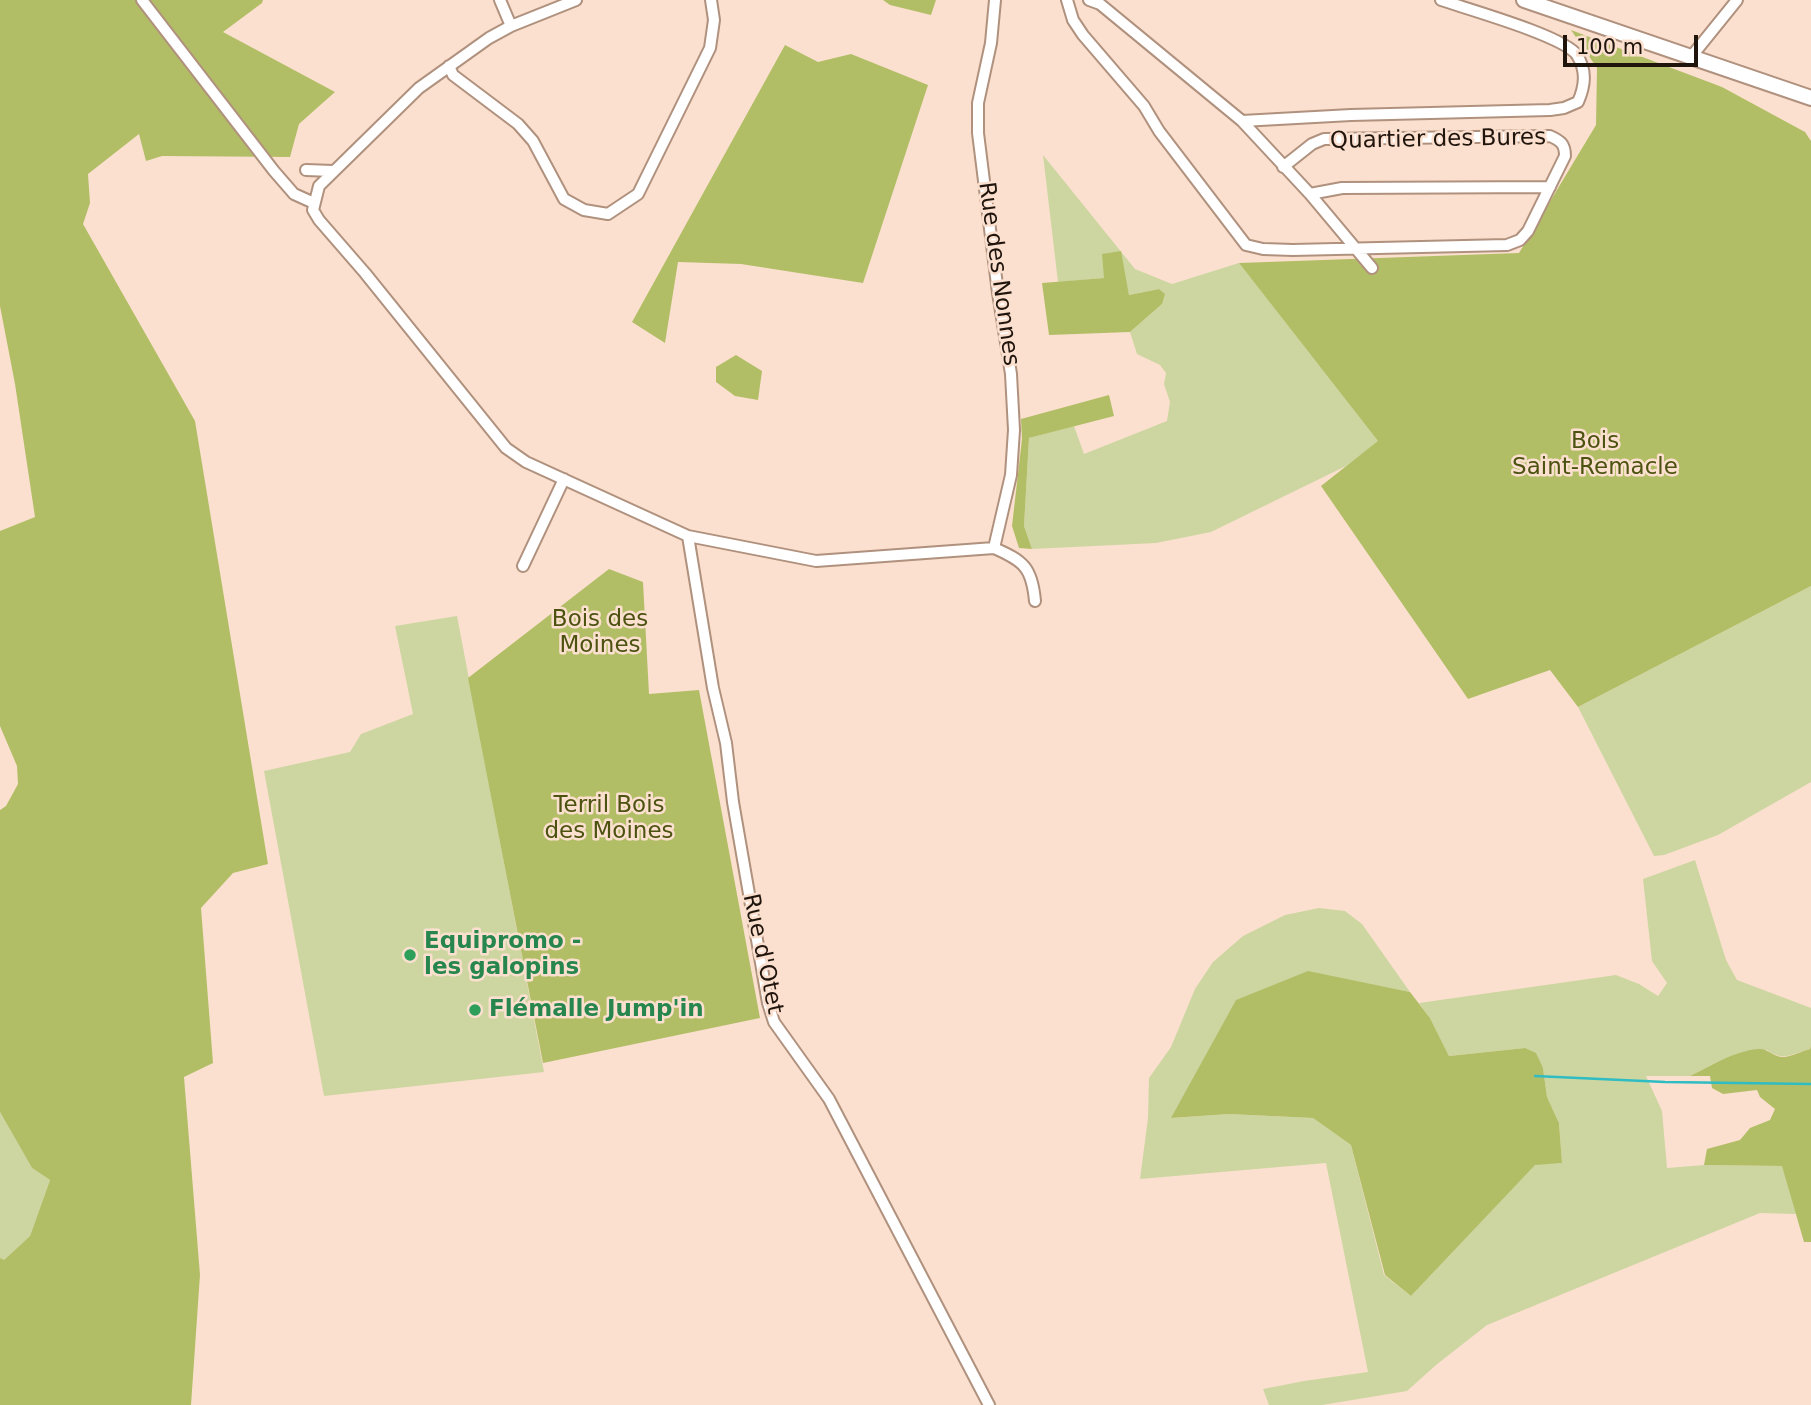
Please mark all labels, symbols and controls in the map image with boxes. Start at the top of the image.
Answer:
scale bar [1566,21,1701,65]
text: 100 m [1576,35,1643,59]
street label: Quartier des Bures [1330,124,1546,156]
street label: Rue des Nonnes [971,180,1025,368]
park label: Bois Saint-Remacle [1512,428,1678,482]
park label: Bois des Moines [552,606,648,660]
park label: Terril Bois des Moines [544,792,674,846]
street label: Rue d'Otet [736,891,788,1017]
place label: Equipromo - les galopins [424,928,581,982]
marker: Equipromo - les galopins [402,947,418,963]
place label: Flémalle Jump'in [489,996,704,1024]
marker: Flémalle Jump'in [467,1002,483,1018]

